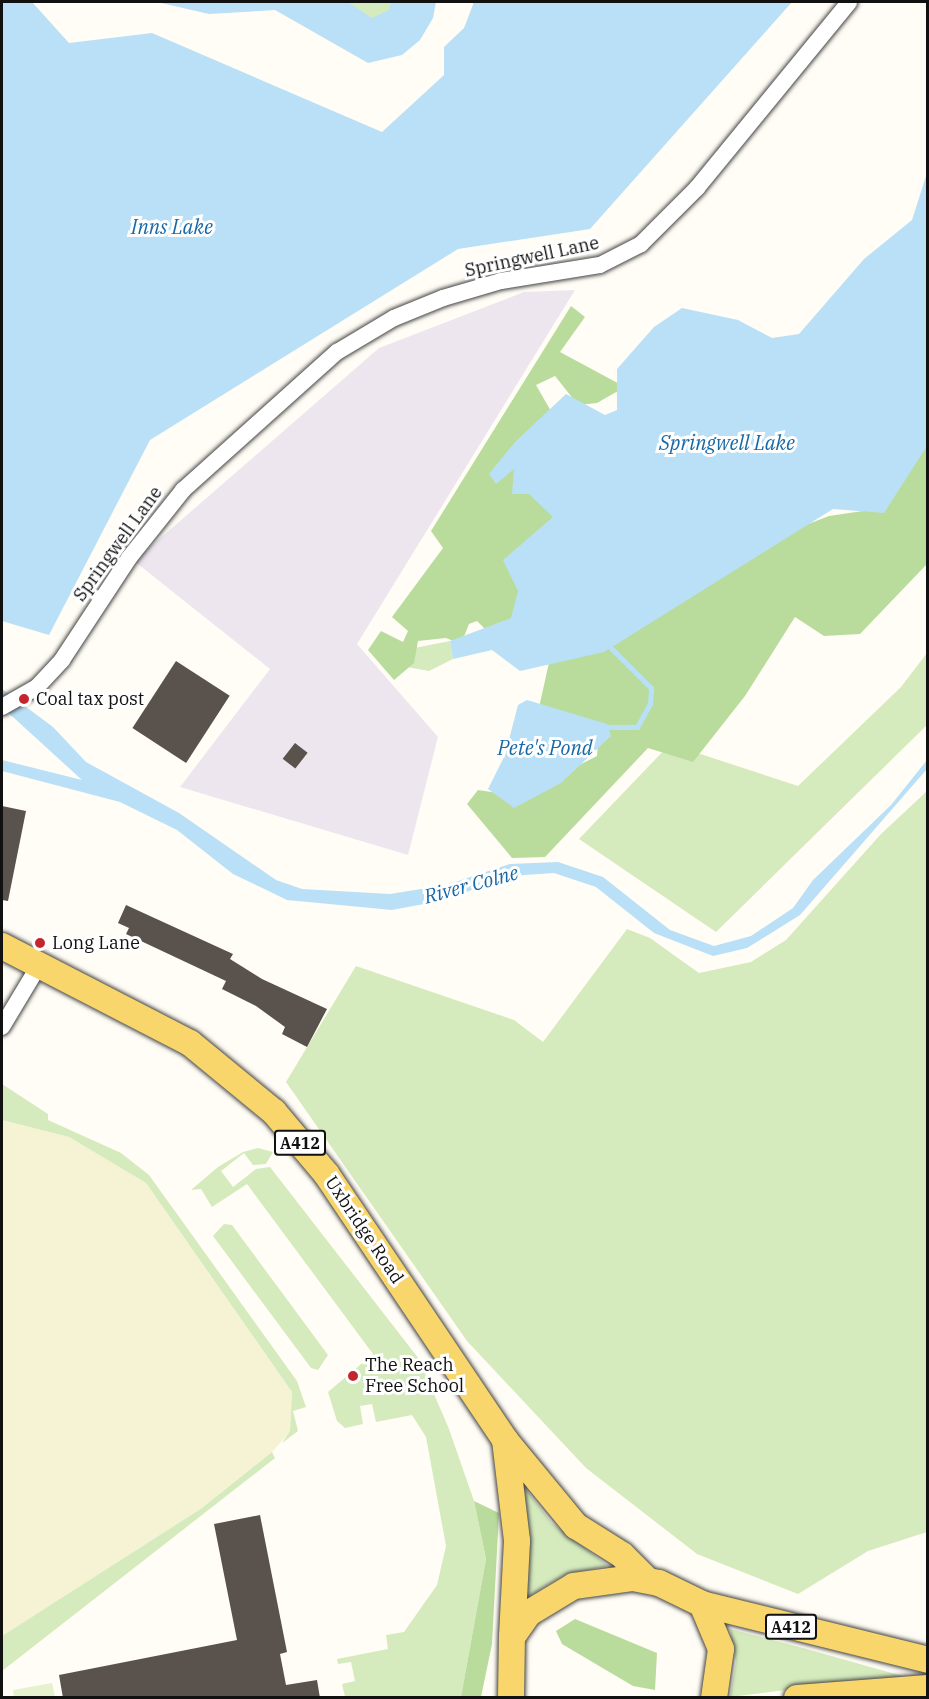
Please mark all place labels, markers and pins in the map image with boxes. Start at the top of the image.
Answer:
place label: Coal tax post [36,688,144,710]
marker: Coal tax post [17,692,31,706]
place label: Long Lane [52,932,140,954]
marker: Long Lane [33,936,47,950]
place label: The Reach Free School [365,1355,464,1398]
marker: The Reach Free School [346,1369,360,1383]

